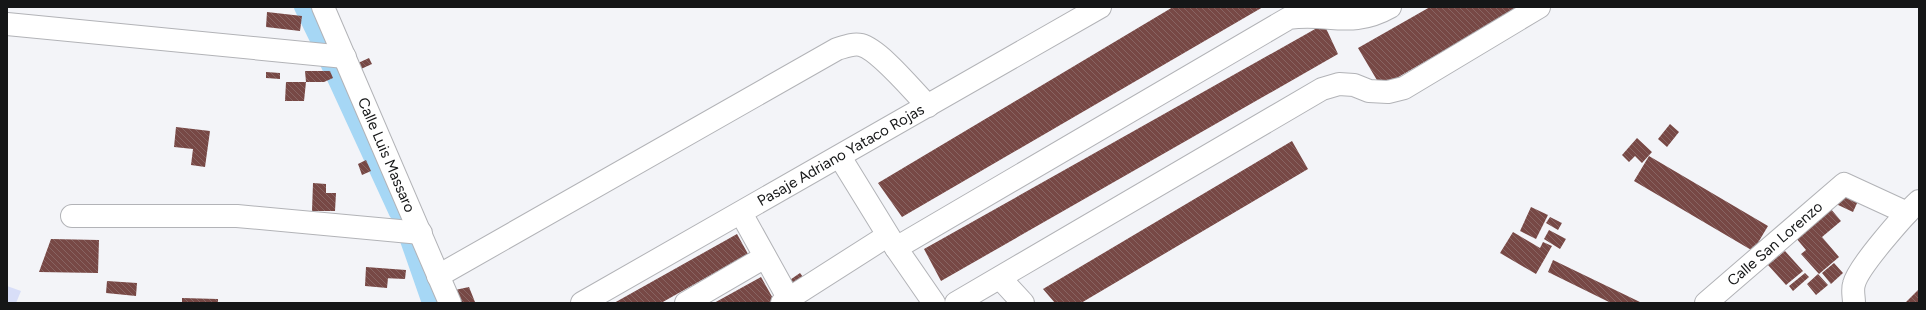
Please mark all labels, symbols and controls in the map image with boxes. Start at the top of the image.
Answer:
street label: Calle Luis Massaro [354,95,419,215]
street label: Pasaje Adriano Yataco Rojas [754,100,927,210]
street label: Calle San Lorenzo [1724,197,1827,290]

